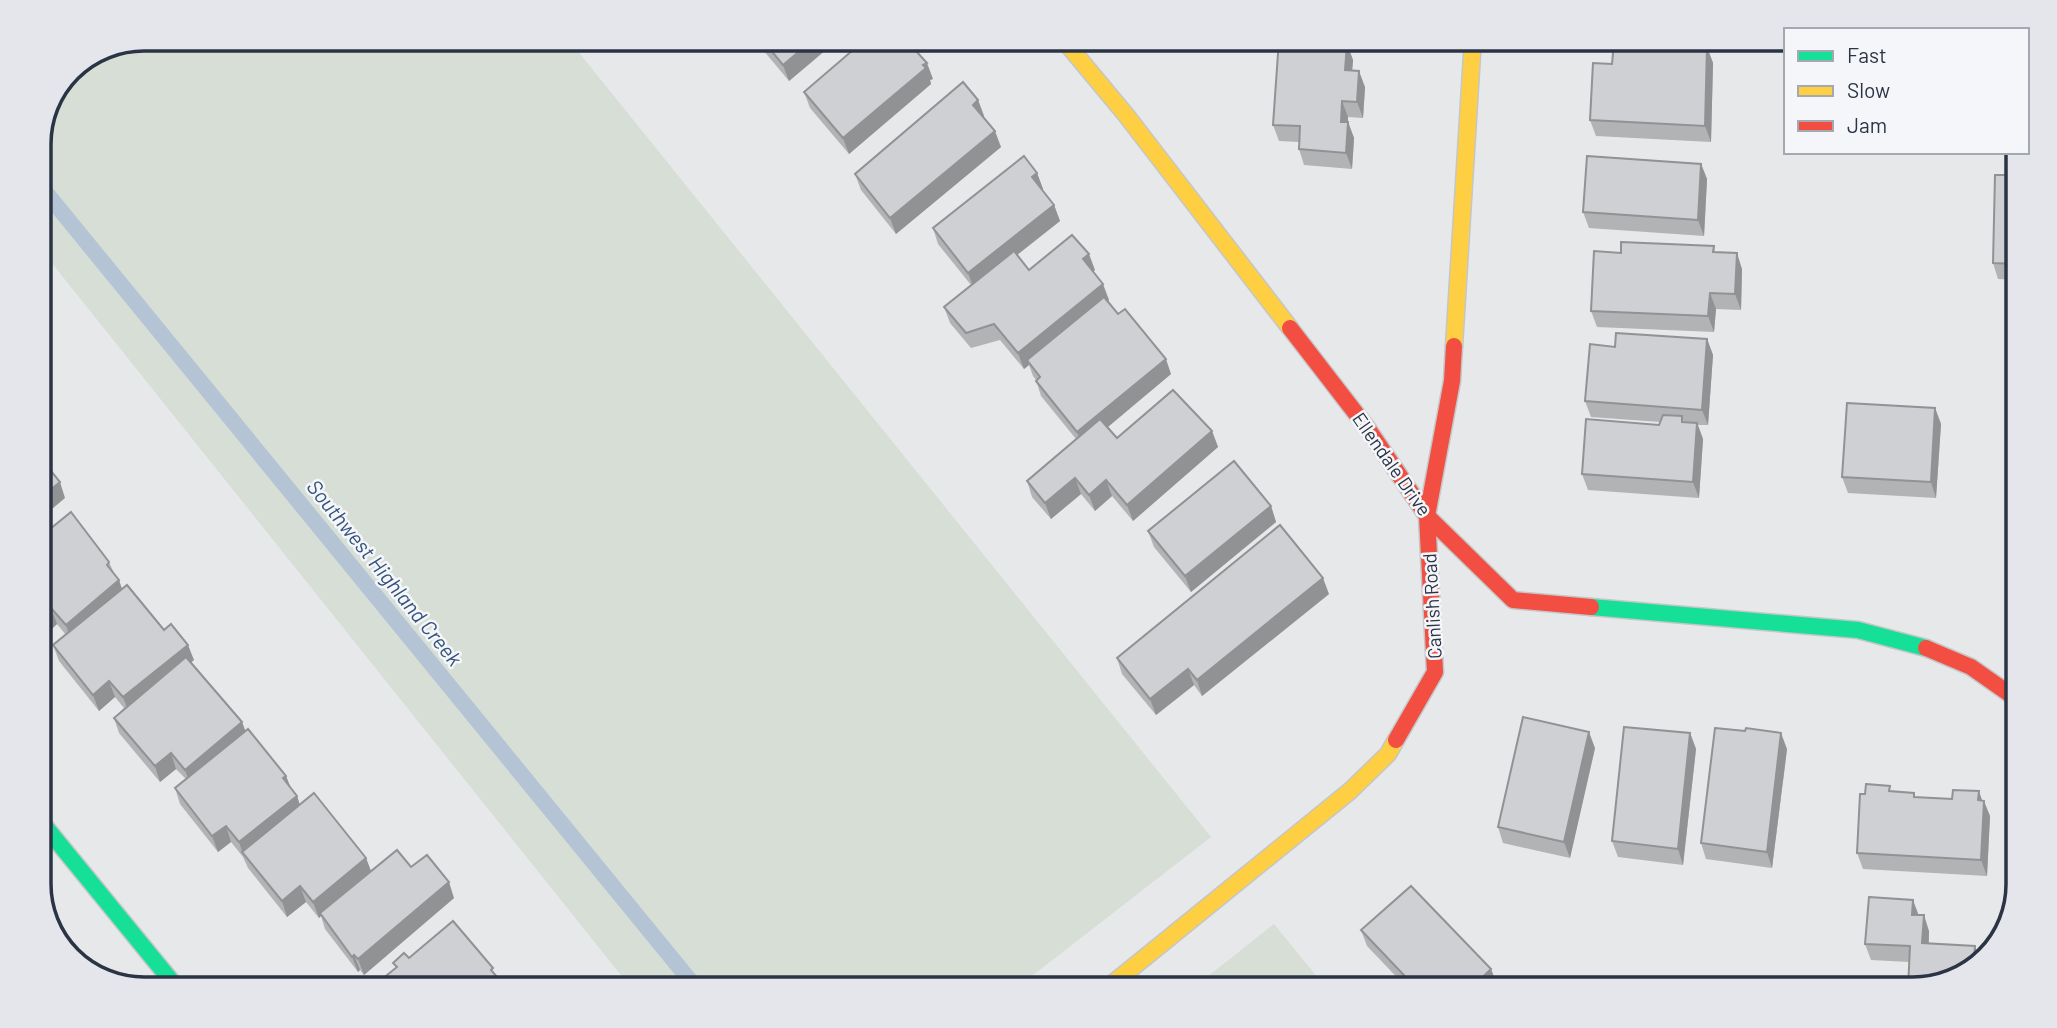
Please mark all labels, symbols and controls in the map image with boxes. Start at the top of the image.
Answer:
legend [1784,28,2029,154]
text: Fast [1847,42,1887,67]
text: Slow [1847,77,1890,102]
text: Jam [1847,112,1887,137]
street label: Ellendale Drive [1348,407,1437,520]
water label: Southwest Highland Creek [302,474,468,671]
street label: Canlish Road [1417,553,1446,659]

